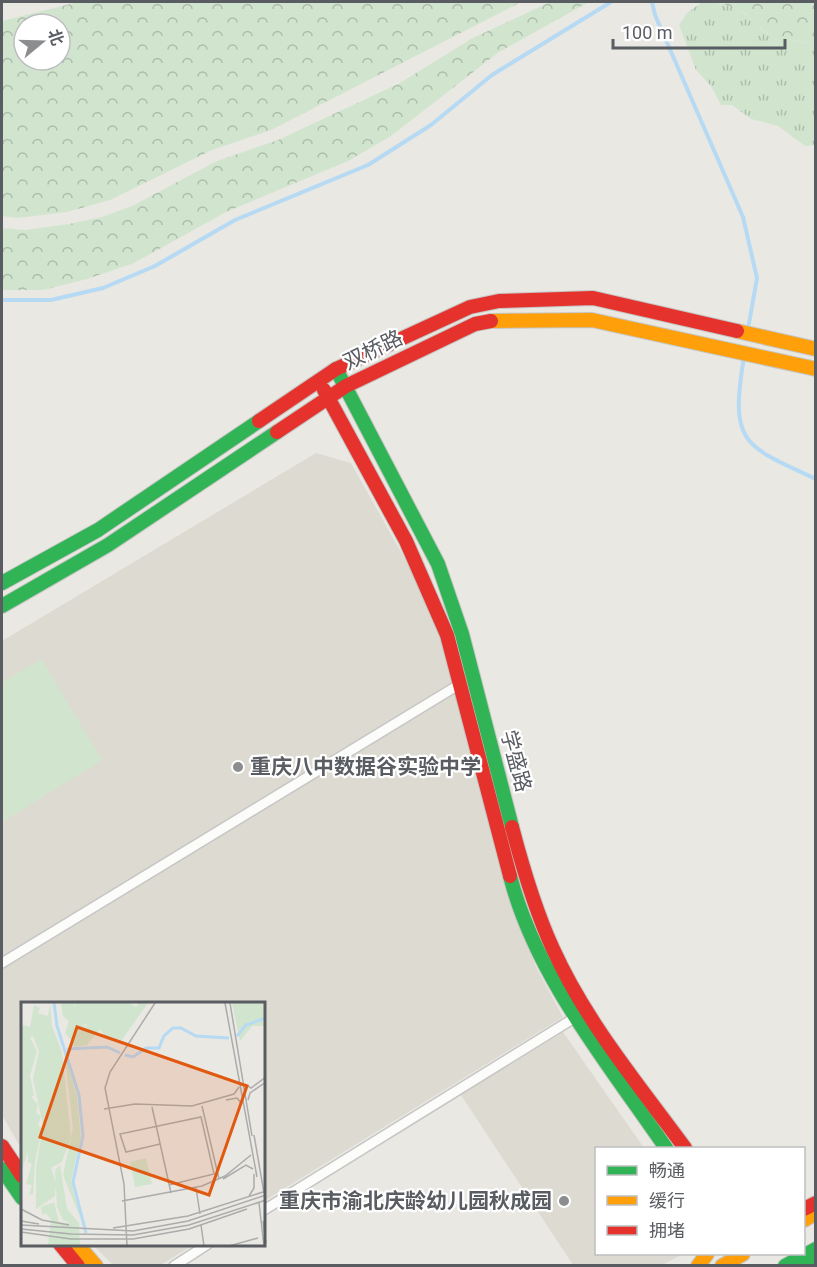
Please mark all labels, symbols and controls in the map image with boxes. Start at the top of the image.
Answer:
north arrow [12,12,72,72]
scale bar [613,12,786,50]
text: 100 m [622,22,673,43]
text: 北 [44,27,67,48]
street label: 双桥路 [339,325,407,375]
street label: 学盛路 [496,727,536,795]
place label: 重庆八中数据谷实验中学 [250,755,481,779]
marker: 重庆八中数据谷实验中学 [231,760,245,774]
inset map [21,1002,266,1246]
legend [595,1147,805,1255]
text: 畅通 [649,1160,685,1181]
place label: 重庆市渝北庆龄幼儿园秋成园 [279,1189,552,1213]
text: 缓行 [649,1190,685,1211]
marker: 重庆市渝北庆龄幼儿园秋成园 [557,1194,571,1208]
text: 拥堵 [649,1220,685,1241]

